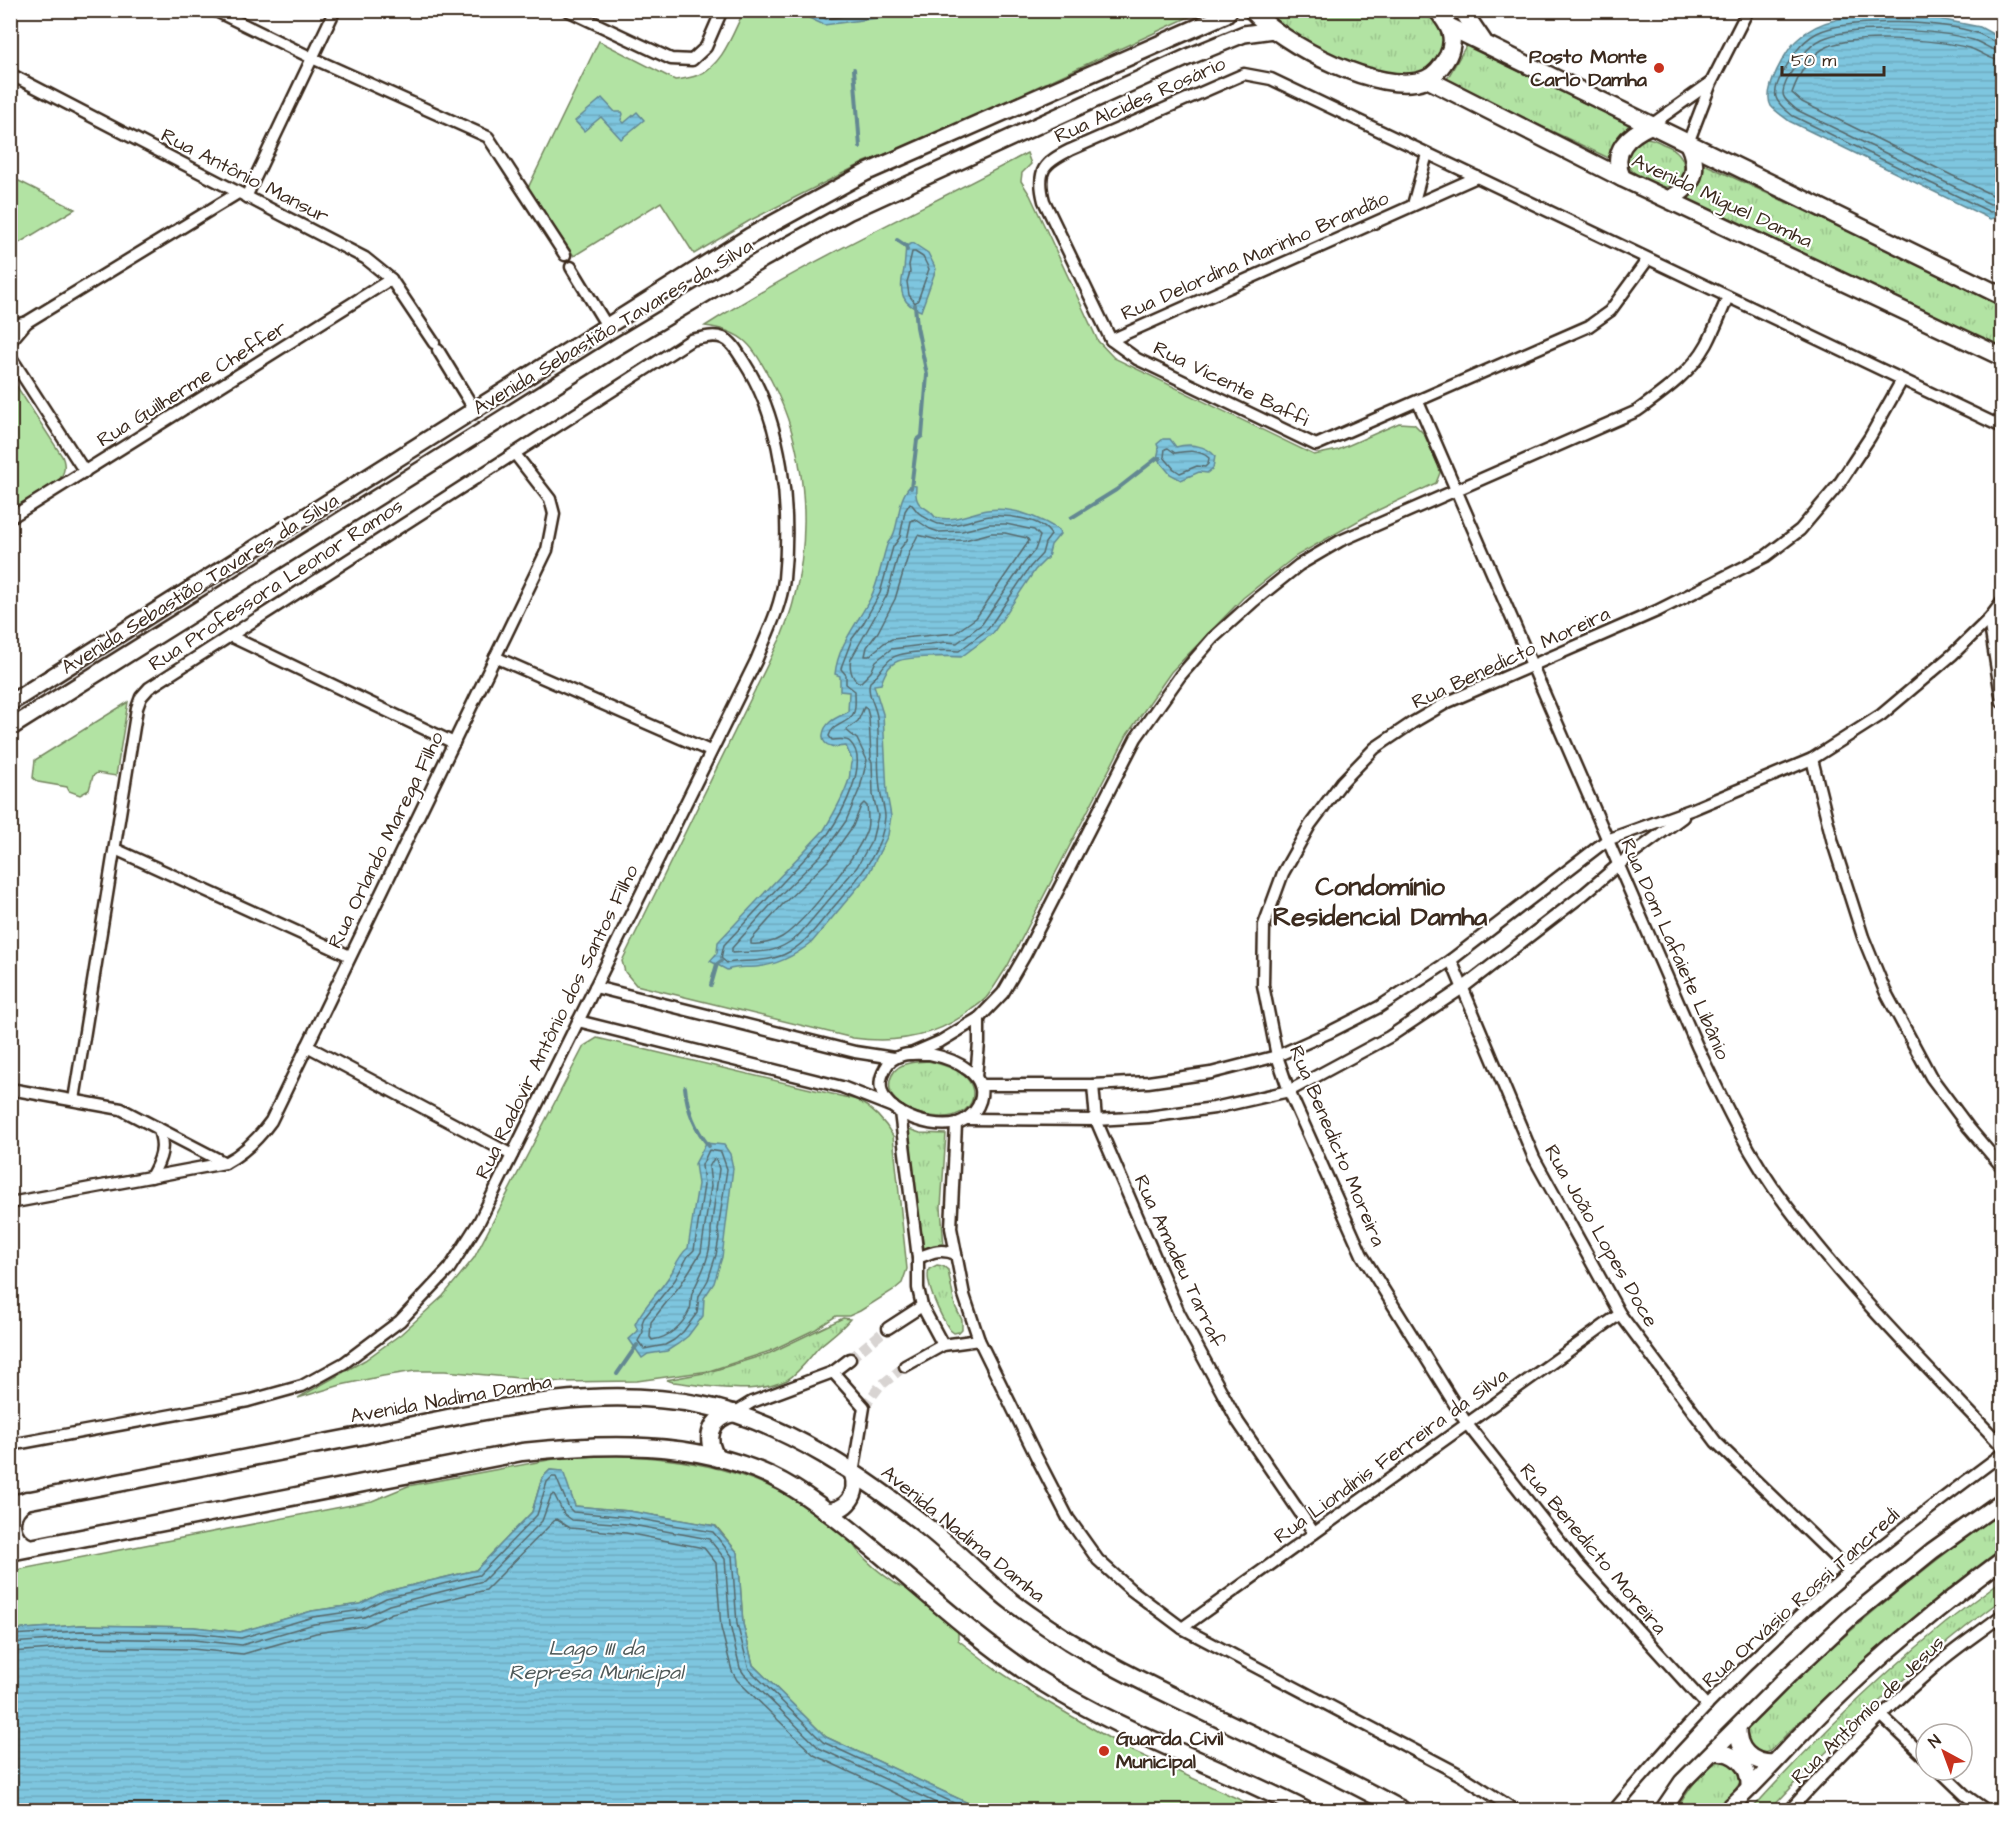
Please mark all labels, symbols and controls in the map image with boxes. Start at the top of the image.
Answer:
scale bar [1782,39,1884,77]
place label: Posto Monte Carlo Damha [1529,43,1648,94]
text: 50 m [1791,48,1836,73]
street label: Rua Alcides Rosário [1050,50,1230,150]
marker: Posto Monte Carlo Damha [1652,61,1666,75]
street label: Rua Antônio Mansur [156,122,334,230]
street label: Avenida Miguel Damha [1627,147,1817,256]
street label: Rua Delordina Marinho Brandão [1117,184,1393,328]
street label: Avenida Sebastião Tavares da Silva [468,232,758,422]
street label: Rua Guilherme Cheffer [92,314,292,454]
street label: Rua Vicente Baffi [1149,334,1313,434]
street label: Avenida Sebastião Tavares da Silva [56,487,344,681]
street label: Rua Professora Leonor Ramos [143,492,409,678]
street label: Rua Benedicto Moreira [1407,600,1615,716]
street label: Rua Orlando Marega Filho [321,727,452,954]
street label: Rua Dom Lafaiete Libânio [1613,834,1737,1064]
street label: Rua Radovir Antônio dos Santos Filho [468,860,646,1184]
district label: Condomínio Residencial Damha [1273,869,1488,935]
street label: Rua Benedicto Moreira [1282,1041,1392,1251]
street label: Rua João Lopes Doce [1537,1140,1665,1333]
street label: Rua Amadeu Tarraf [1127,1170,1231,1352]
street label: Rua Liondinis Ferreira da Silva [1268,1362,1514,1550]
street label: Avenida Nadima Damha [348,1367,554,1431]
street label: Rua Benedicto Moreira [1513,1457,1673,1641]
street label: Avenida Nadima Damha [875,1459,1051,1609]
street label: Rua Orvásio Rossi Tancredi [1696,1502,1906,1694]
street label: Rua Antômio de Jesus [1785,1629,1951,1791]
water label: Lago III da Represa Municipal [509,1634,686,1687]
north arrow [1914,1722,1974,1782]
place label: Guarda Civil Municipal [1116,1725,1223,1776]
text: N [1924,1730,1946,1753]
marker: Guarda Civil Municipal [1097,1744,1111,1758]

